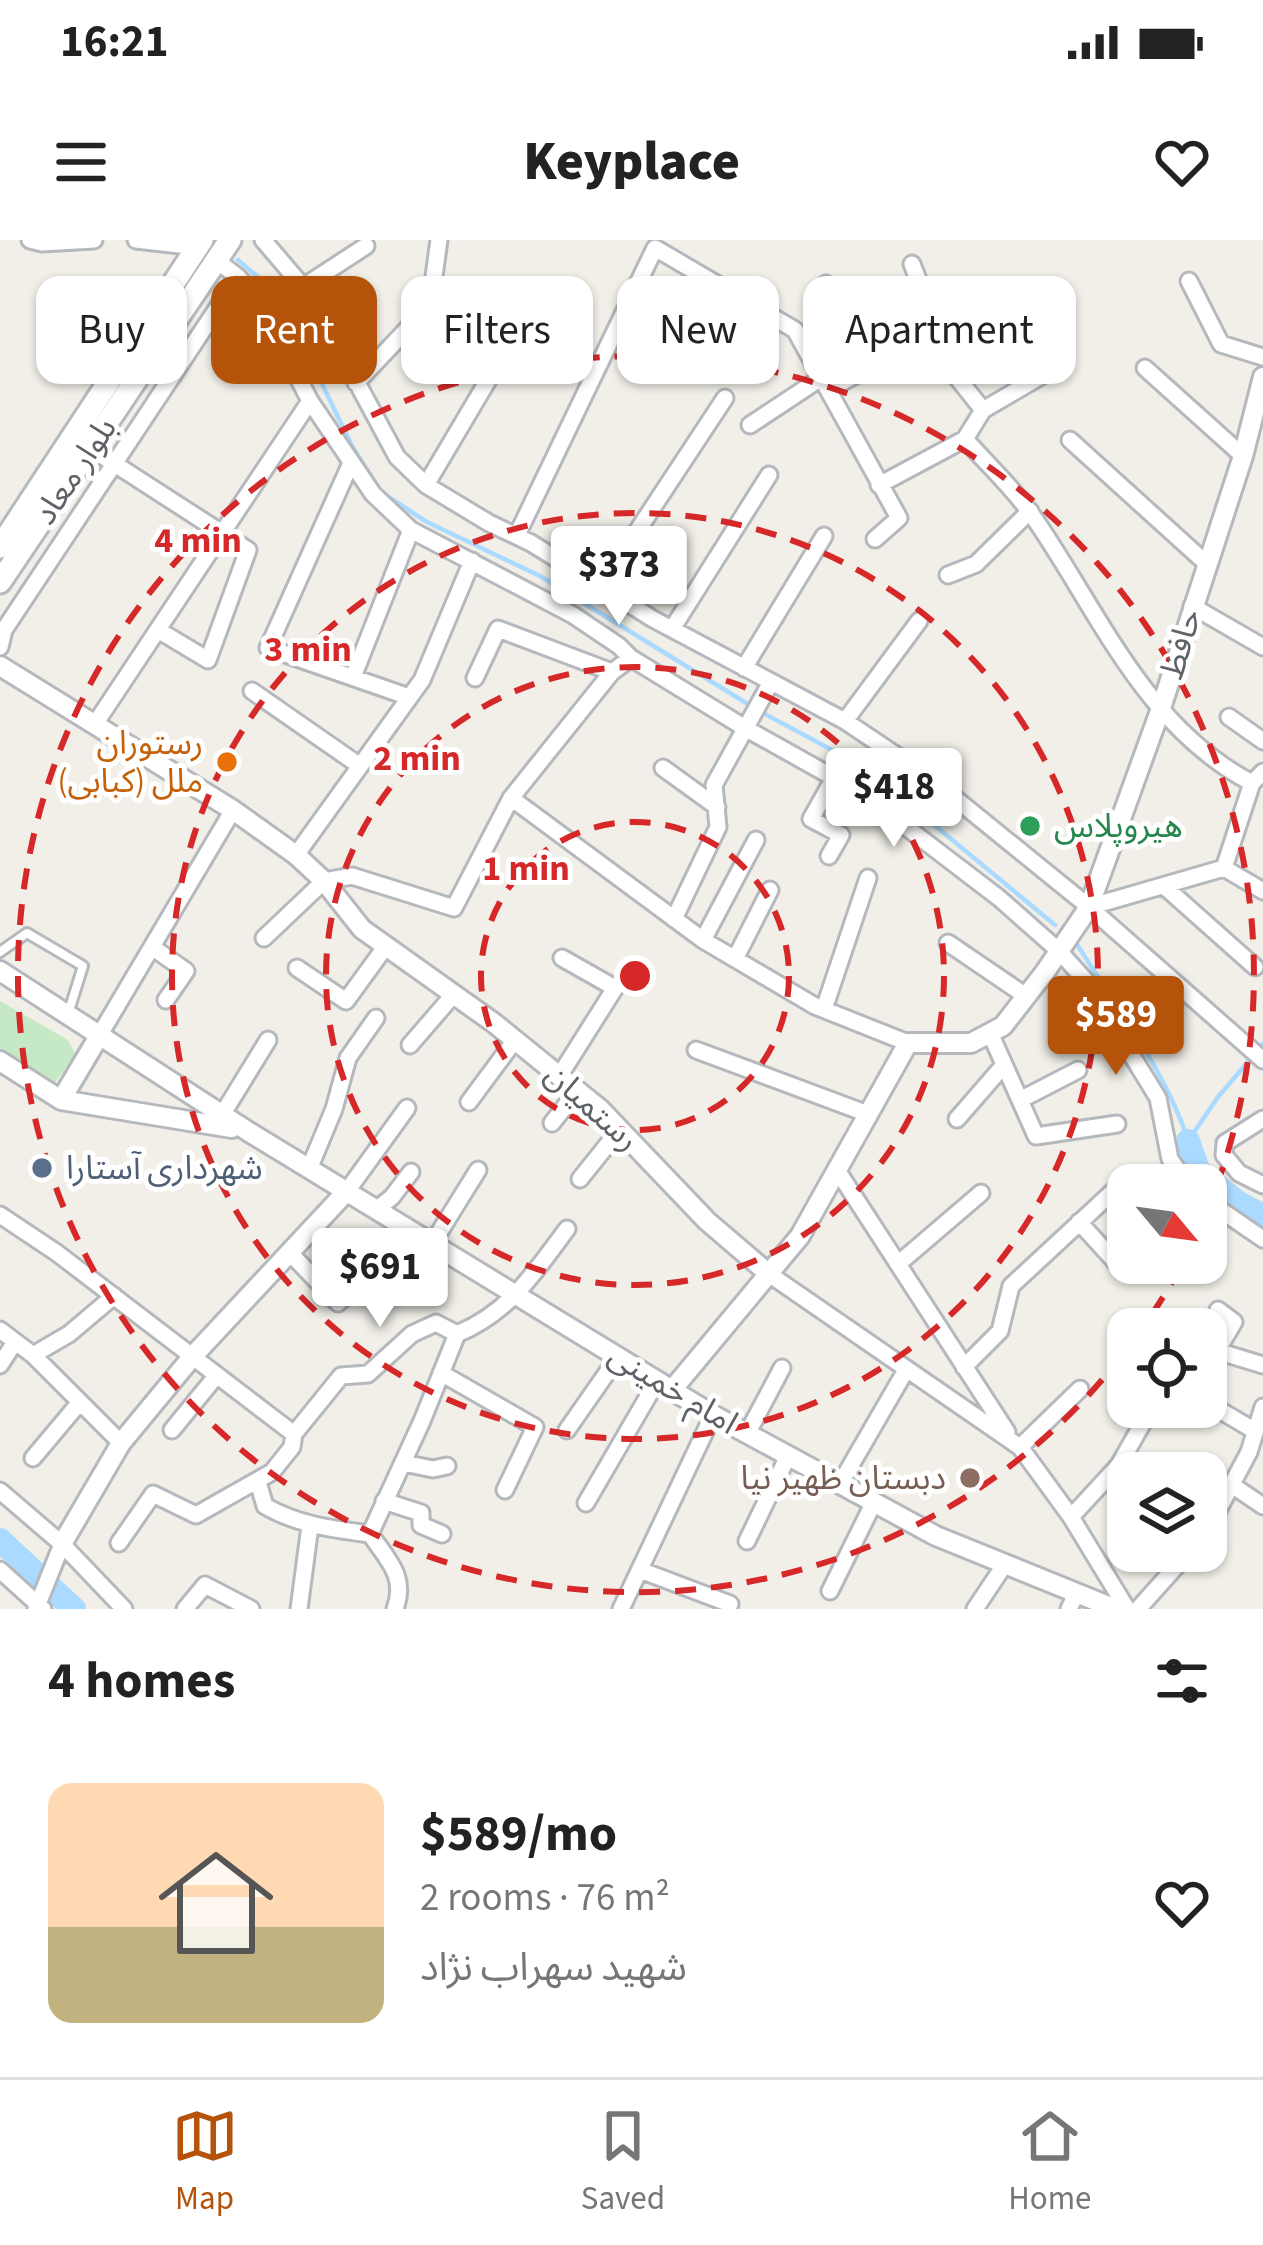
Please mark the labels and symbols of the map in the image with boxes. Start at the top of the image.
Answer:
street label: بلوار معاد [22,408,128,534]
text: 4 min [154,515,242,566]
pin: $373 [548,526,690,628]
street label: حافظ [1148,603,1214,685]
text: 3 min [264,624,352,675]
place label: رستوران ملل (کبابی) [57,720,203,805]
text: 2 min [373,733,461,784]
pin: $418 [823,748,965,850]
marker: رستوران ملل (کبابی) [214,749,240,775]
place label: هیروپلاس [1054,803,1183,850]
marker: هیروپلاس [1017,813,1043,839]
text: 1 min [482,843,570,894]
centre of rings [614,955,656,997]
pin: $589 [1045,976,1187,1078]
street label: رستمیان [534,1052,650,1162]
place label: شهرداری آستارا [66,1145,263,1192]
marker: شهرداری آستارا [29,1155,55,1181]
north arrow [1107,1164,1227,1284]
pin: $691 [309,1228,451,1330]
street label: امام خمینی [599,1332,747,1446]
place label: دبستان ظهیر نیا [740,1455,946,1502]
marker: دبستان ظهیر نیا [957,1465,983,1491]

